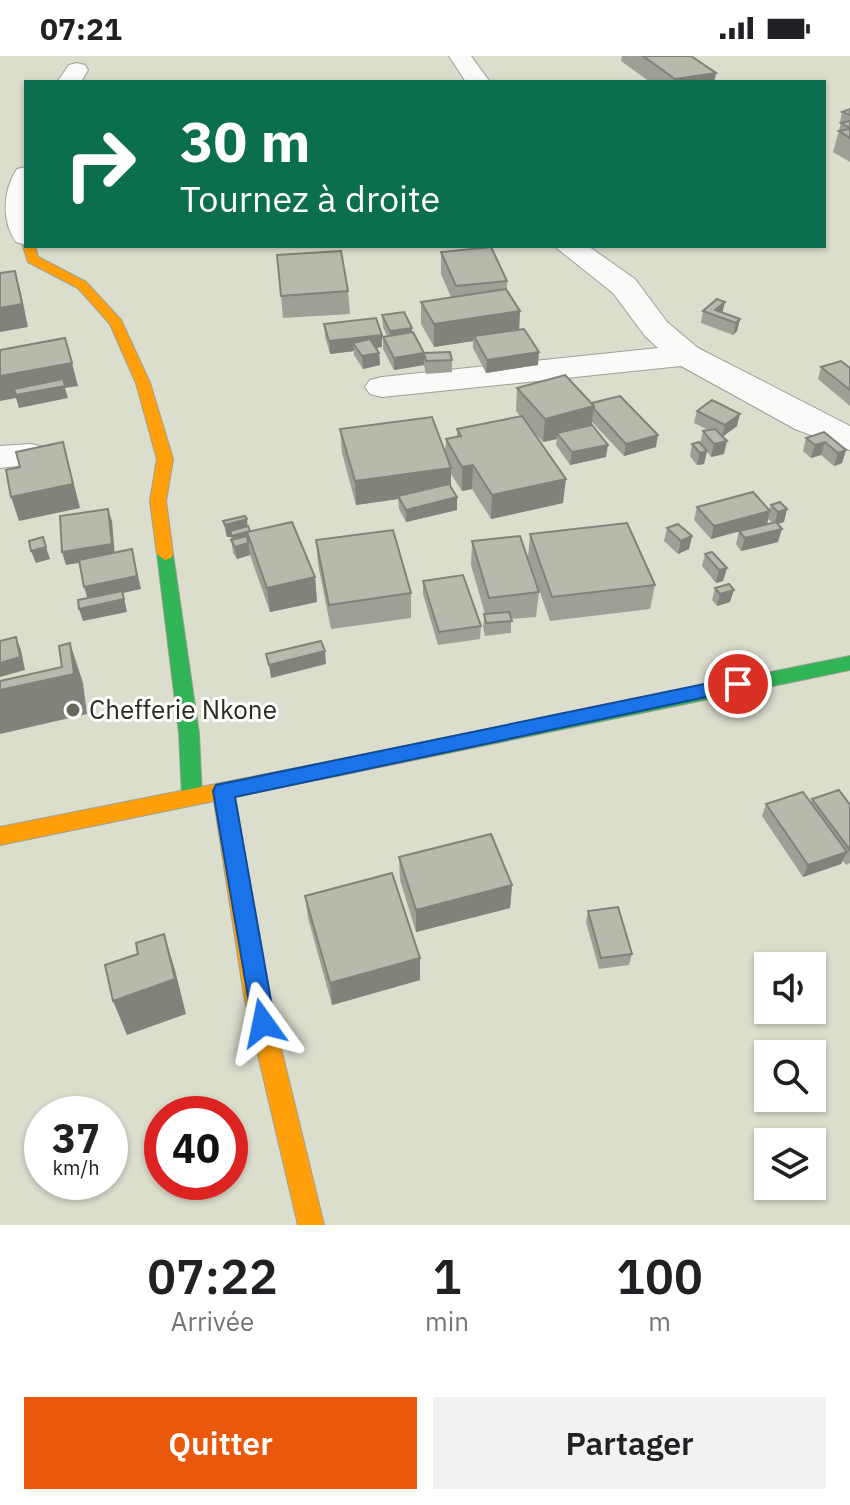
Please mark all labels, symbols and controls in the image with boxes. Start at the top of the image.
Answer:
text: 07:21 [40,9,122,48]
text: 30 m [180,105,310,177]
icon: right [48,112,152,216]
text: Tournez à droite [180,175,440,222]
pin [704,650,772,718]
icon: arrive [716,662,760,706]
place label: Chefferie Nkone [89,692,277,726]
marker: Chefferie Nkone [64,701,82,719]
map controls [754,952,826,1200]
button: sound [754,952,826,1024]
position arrow [221,981,305,1065]
button: search [754,1040,826,1112]
speed limit sign: 40 [144,1096,248,1200]
text: 37 [52,1112,100,1164]
button: layers [754,1128,826,1200]
text: km/h [52,1154,100,1181]
text: 07:22 [147,1245,278,1307]
text: 1 [433,1245,461,1307]
text: 100 [616,1245,703,1307]
text: Arrivée [171,1304,254,1338]
text: min [425,1304,469,1338]
text: m [648,1304,671,1338]
button: Quitter [24,1397,417,1489]
button: Partager [433,1397,826,1489]

